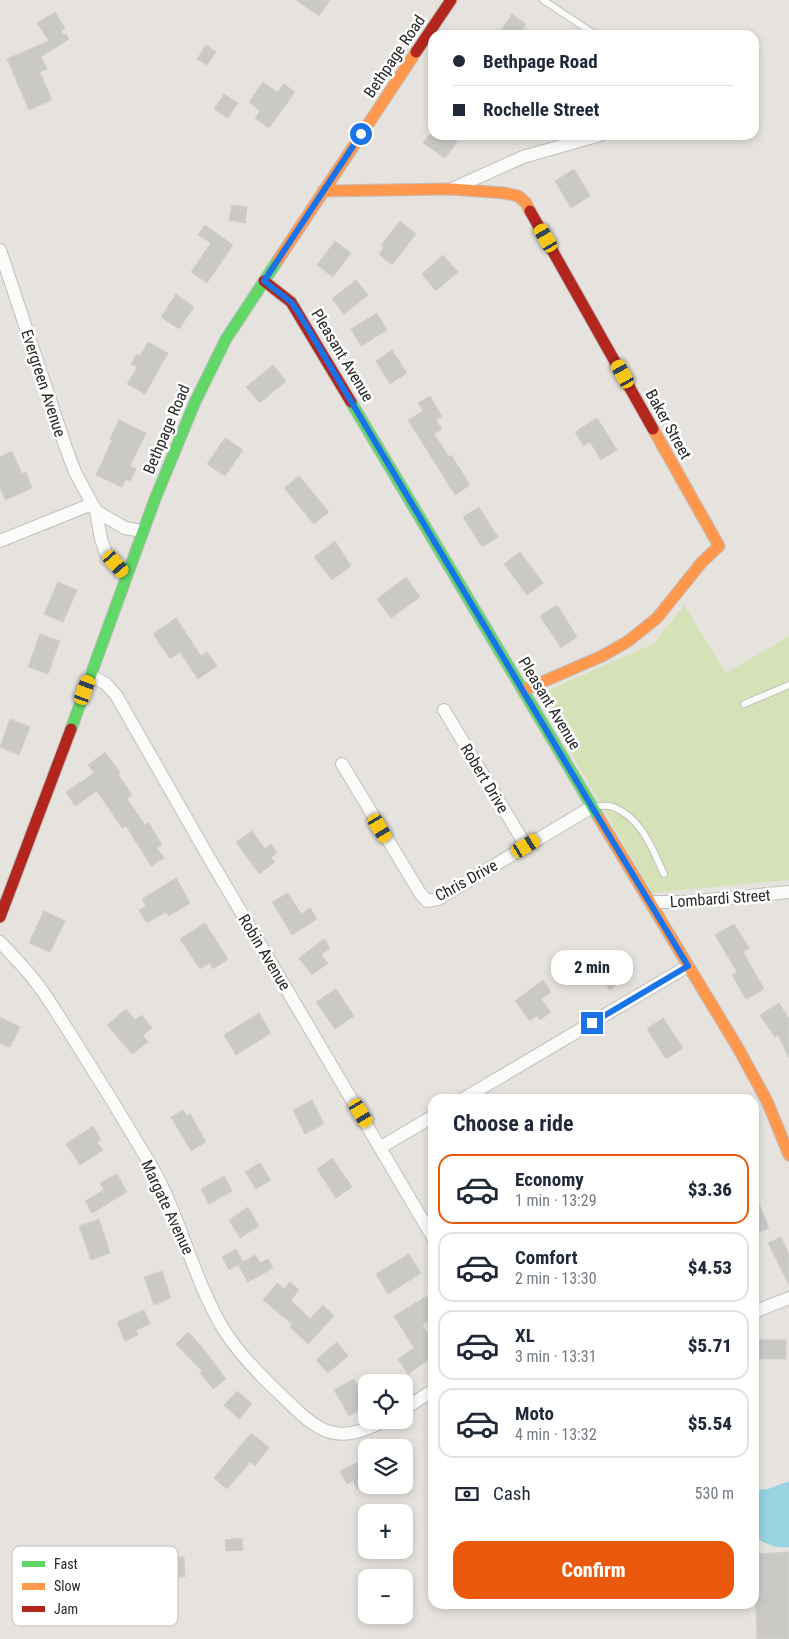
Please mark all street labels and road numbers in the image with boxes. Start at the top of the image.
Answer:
street label: Bethpage Road [360,11,429,101]
street label: Pleasant Avenue [307,305,378,405]
street label: Evergreen Avenue [17,327,70,439]
street label: Bethpage Road [139,382,194,477]
street label: Baker Street [642,386,696,463]
street label: Pleasant Avenue [514,653,585,753]
street label: Robert Drive [456,740,513,816]
street label: Chris Drive [432,856,501,905]
street label: Lombardi Street [669,885,771,911]
street label: Robin Avenue [234,911,295,994]
street label: Margate Avenue [137,1157,198,1257]

